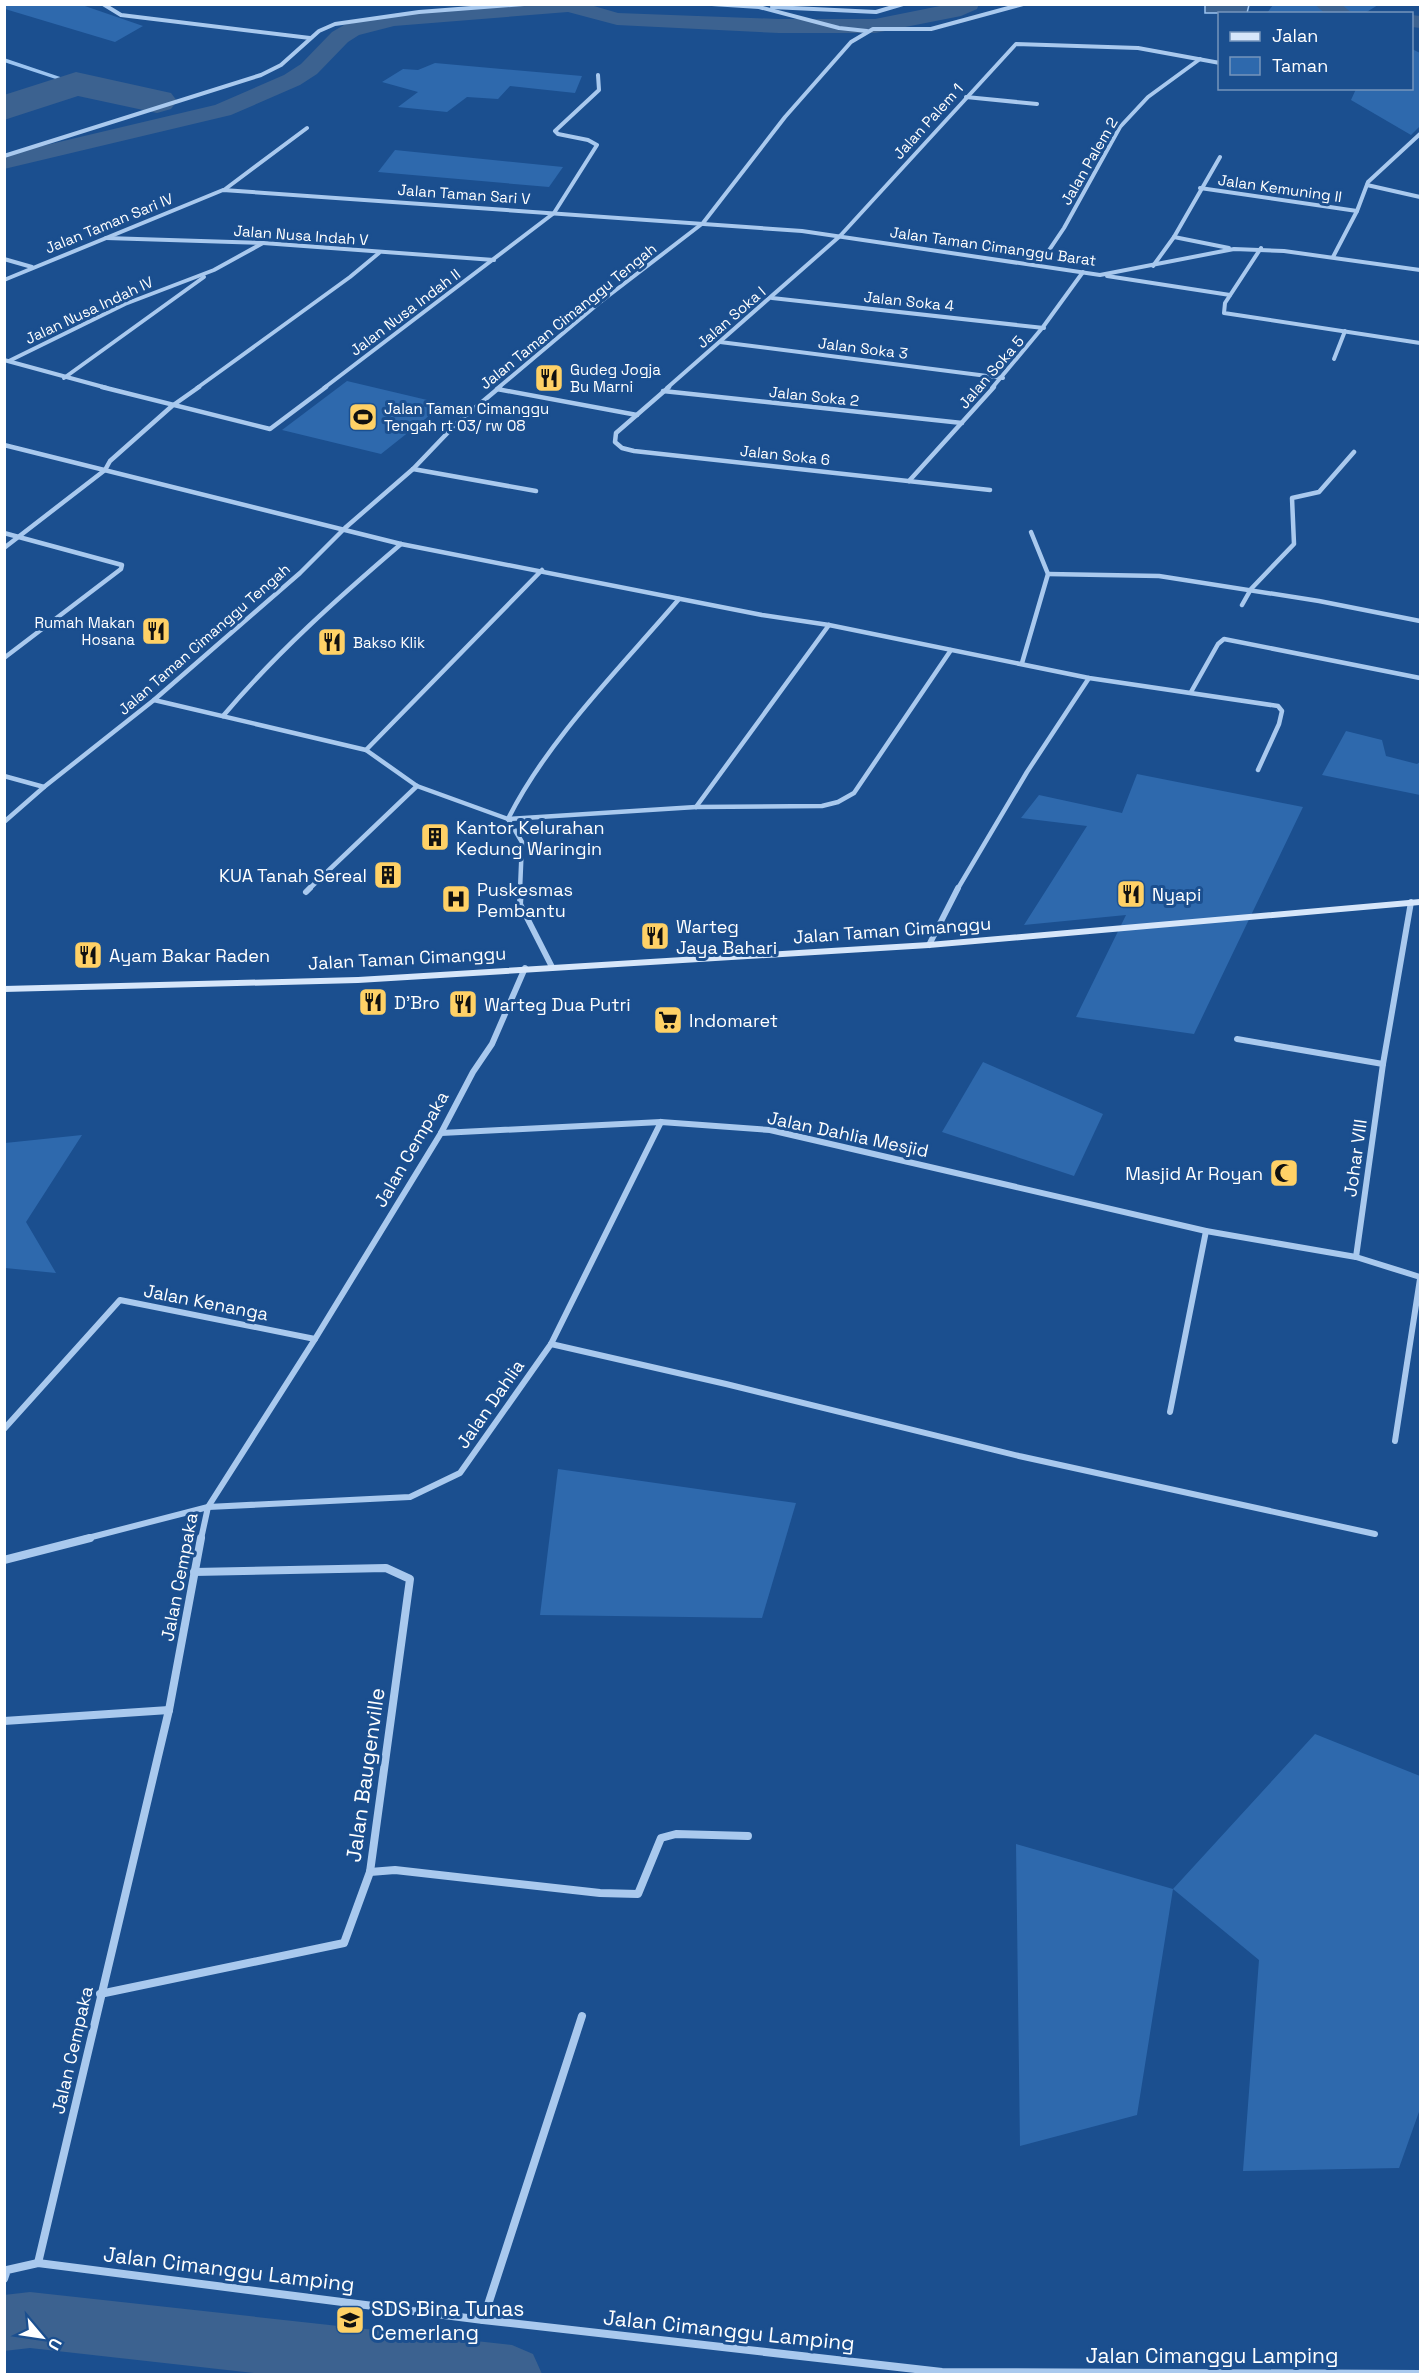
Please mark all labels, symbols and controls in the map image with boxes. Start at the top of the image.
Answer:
legend [1218,12,1413,90]
text: Jalan [1272,24,1318,47]
text: Taman [1272,54,1328,77]
street label: Jalan Palem 1 [889,79,967,163]
street label: Jalan Palem 2 [1056,114,1122,208]
street label: Jalan Kemuning II [1217,170,1343,206]
street label: Jalan Taman Sari V [397,180,531,208]
street label: Jalan Taman Sari IV [42,189,176,257]
street label: Jalan Nusa Indah V [233,221,369,249]
street label: Jalan Taman Cimanggu Barat [889,222,1097,270]
street label: Jalan Taman Cimanggu Tengah [476,239,660,393]
street label: Jalan Nusa Indah II [346,264,464,360]
street label: Jalan Nusa Indah IV [22,272,156,348]
street label: Jalan Soka I [693,282,769,352]
street label: Jalan Soka 4 [863,287,955,315]
street label: Jalan Soka 5 [954,332,1028,412]
street label: Jalan Soka 3 [817,333,909,363]
place label: Gudeg Jogja Bu Marni [570,360,661,396]
restaurant icon: Gudeg Jogja Bu Marni [533,362,565,394]
street label: Jalan Soka 2 [768,382,860,410]
place label: Jalan Taman Cimanggu Tengah rt 03/ rw 08 [384,399,549,435]
sports icon: Jalan Taman Cimanggu Tengah rt 03/ rw 08 [347,401,379,433]
street label: Jalan Soka 6 [739,441,831,469]
street label: Jalan Taman Cimanggu Tengah [114,559,294,719]
place label: Rumah Makan Hosana [34,613,135,649]
restaurant icon: Rumah Makan Hosana [140,615,172,647]
restaurant icon: Bakso Klik [316,626,348,658]
place label: Bakso Klik [353,633,425,652]
place label: Kantor Kelurahan Kedung Waringin [456,816,605,860]
building icon: Kantor Kelurahan Kedung Waringin [419,821,451,853]
building icon: KUA Tanah Sereal [372,859,404,891]
place label: KUA Tanah Sereal [219,864,367,887]
place label: Puskesmas Pembantu [477,878,573,922]
restaurant icon: Nyapi [1115,878,1147,910]
hospital icon: Puskesmas Pembantu [440,883,472,915]
place label: Nyapi [1152,883,1201,906]
street label: Jalan Taman Cimanggu [792,912,992,948]
place label: Warteg Jaya Bahari [676,915,777,959]
restaurant icon: Warteg Jaya Bahari [639,920,671,952]
restaurant icon: Ayam Bakar Raden [72,939,104,971]
street label: Jalan Taman Cimanggu [307,941,507,975]
place label: Ayam Bakar Raden [109,944,270,967]
restaurant icon: D'Bro [357,986,389,1018]
restaurant icon: Warteg Dua Putri [447,988,479,1020]
place label: D'Bro [394,991,440,1014]
place label: Warteg Dua Putri [484,993,631,1016]
supermarket icon: Indomaret [652,1004,684,1036]
place label: Indomaret [689,1009,778,1032]
street label: Jalan Cempaka [368,1087,454,1211]
street label: Jalan Dahlia Mesjid [765,1106,931,1162]
street label: Johar VIII [1338,1118,1372,1198]
mosque icon: Masjid Ar Royan [1268,1157,1300,1189]
place label: Masjid Ar Royan [1125,1162,1263,1185]
street label: Jalan Kenanga [142,1279,270,1325]
street label: Jalan Dahlia [451,1355,529,1453]
street label: Jalan Cempaka [155,1511,203,1643]
street label: Jalan Baugenville [339,1686,391,1864]
street label: Jalan Cempaka [46,1984,98,2116]
street label: Jalan Cimanggu Lamping [102,2240,356,2298]
place label: SDS Bina Tunas Cemerlang [371,2295,524,2346]
street label: Jalan Cimanggu Lamping [602,2303,856,2357]
school or university icon: SDS Bina Tunas Cemerlang [334,2304,366,2336]
north arrow [12,2307,72,2367]
text: U [43,2334,66,2354]
street label: Jalan Cimanggu Lamping [1086,2342,1338,2369]

